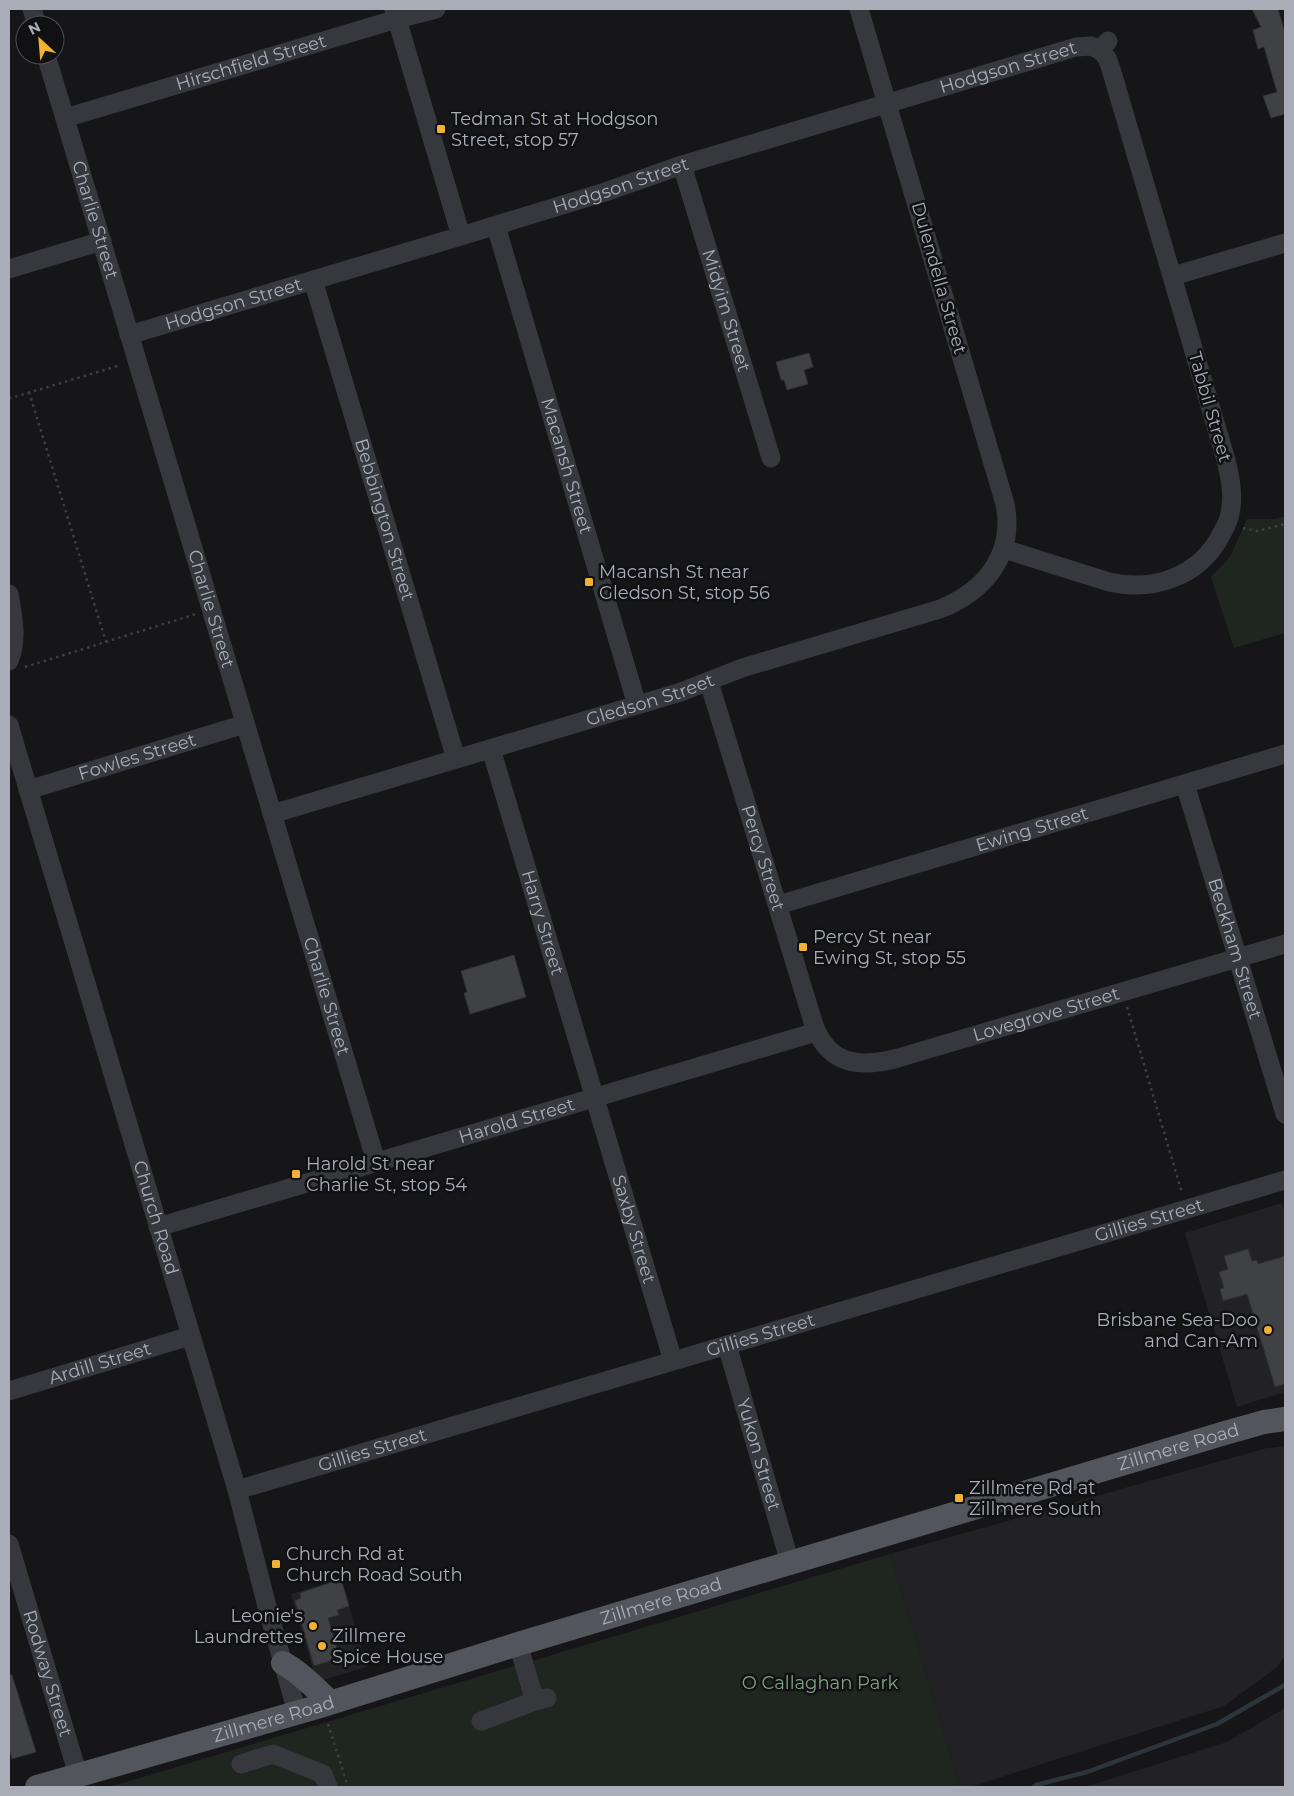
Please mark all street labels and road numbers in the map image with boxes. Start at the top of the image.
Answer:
street label: Hirschfield Street [173,30,329,95]
street label: Hodgson Street [937,36,1079,98]
street label: Hodgson Street [550,153,691,218]
street label: Charlie Street [67,158,123,282]
street label: Dulendella Street [907,199,971,357]
street label: Midyim Street [697,246,755,374]
street label: Hodgson Street [162,273,305,335]
street label: Tabbil Street [1184,349,1236,465]
street label: Macansh Street [536,395,597,537]
street label: Bebbington Street [350,436,419,603]
street label: Charlie Street [183,547,239,671]
street label: Gledson Street [584,669,717,731]
street label: Fowles Street [76,729,198,785]
street label: Percy Street [736,802,789,914]
street label: Ewing Street [973,802,1091,856]
street label: Harry Street [517,867,569,978]
street label: Beckham Street [1203,875,1267,1022]
street label: Charlie Street [299,934,355,1058]
street label: Lovegrove Street [970,982,1122,1046]
street label: Harold Street [456,1093,577,1148]
street label: Church Road [128,1158,183,1277]
street label: Saxby Street [607,1172,660,1286]
street label: Gillies Street [1092,1194,1206,1247]
street label: Gillies Street [704,1309,817,1362]
street label: Ardill Street [46,1337,154,1389]
street label: Yukon Street [732,1396,785,1513]
street label: Zillmere Road [1115,1419,1242,1475]
street label: Gillies Street [315,1424,429,1476]
street label: Zillmere Road [597,1573,724,1630]
street label: Rodway Street [18,1607,77,1739]
street label: Zillmere Road [210,1691,337,1747]

